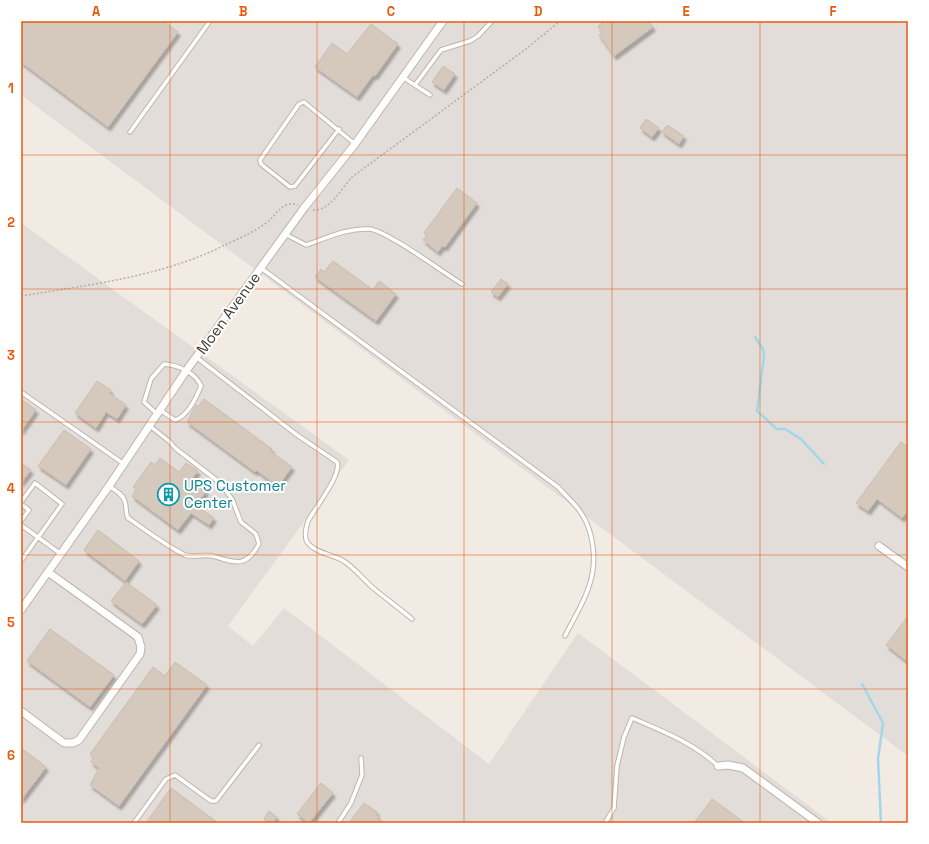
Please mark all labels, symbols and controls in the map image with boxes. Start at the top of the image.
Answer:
text: A [92,3,101,20]
text: B [239,3,248,20]
text: C [387,3,395,20]
text: D [534,3,543,20]
text: E [682,3,690,20]
text: F [830,3,837,20]
text: 1 [8,80,14,97]
text: 2 [7,214,15,231]
street label: Moen Avenue [192,268,264,358]
text: 3 [7,347,15,364]
place label: UPS Customer Center [184,476,286,512]
text: 4 [7,480,15,497]
building icon: UPS Customer Center [156,481,182,507]
text: 5 [7,614,15,631]
text: 6 [7,747,15,764]

